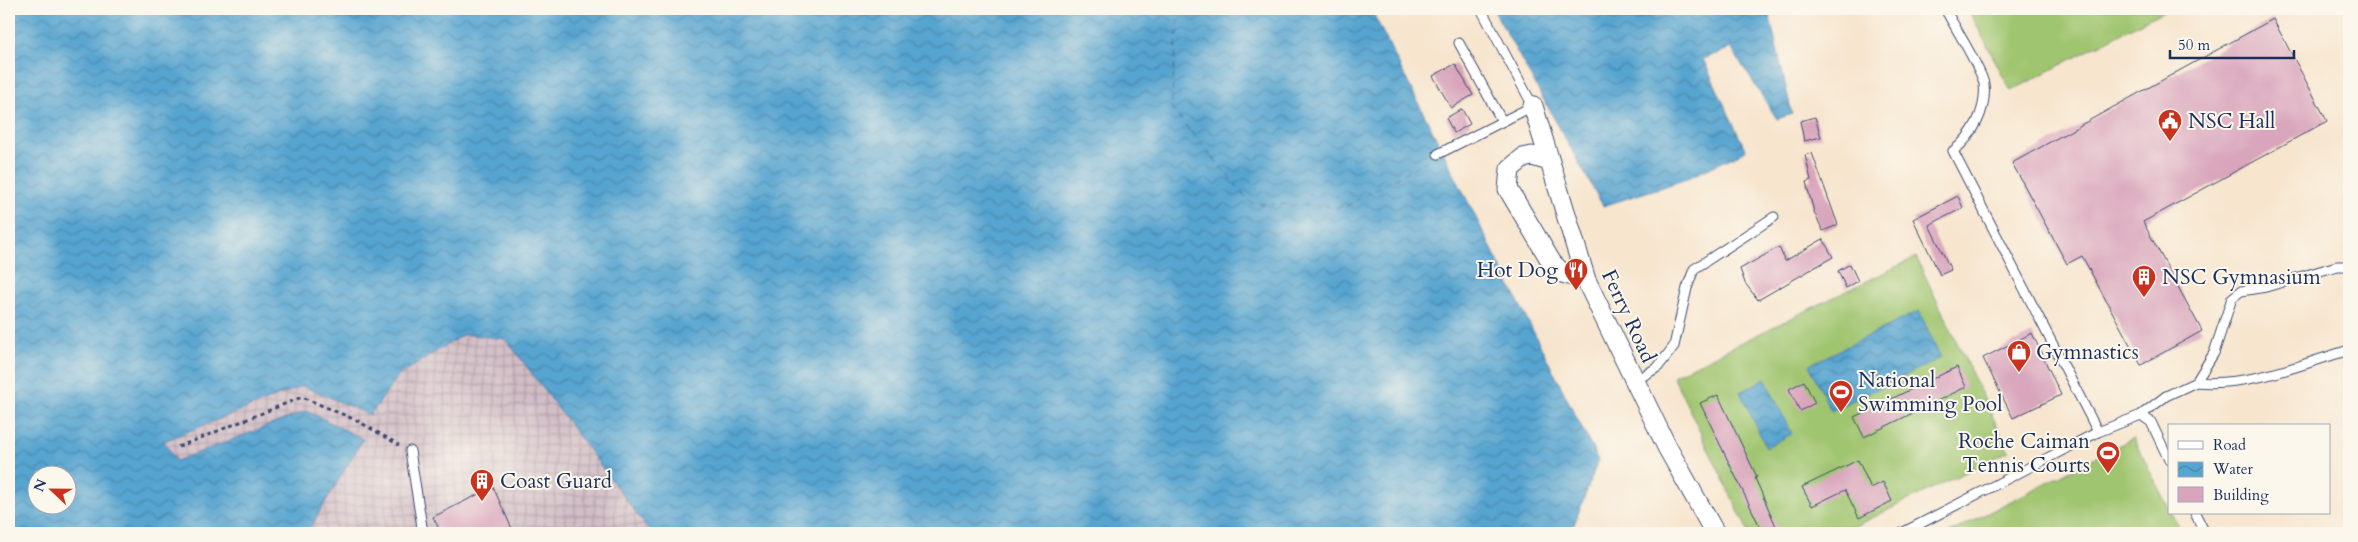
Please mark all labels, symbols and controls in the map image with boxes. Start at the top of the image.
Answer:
scale bar [2170,28,2294,60]
text: 50 m [2178,35,2210,55]
place label: NSC Hall [2188,107,2275,136]
public building icon: NSC Hall [2157,108,2183,142]
place label: Hot Dog [1477,256,1558,285]
restaurant icon: Hot Dog [1563,257,1589,291]
place label: NSC Gymnasium [2162,263,2321,292]
building icon: NSC Gymnasium [2131,264,2157,298]
street label: Ferry Road [1594,265,1663,368]
place label: Gymnastics [2036,338,2139,367]
shop icon: Gymnastics [2006,339,2032,373]
place label: National Swimming Pool [1858,366,2003,419]
sports icon: National Swimming Pool [1828,379,1854,413]
legend [2168,424,2330,514]
place label: Roche Caiman Tennis Courts [1958,427,2090,480]
text: Road [2213,435,2246,455]
sports icon: Roche Caiman Tennis Courts [2095,440,2121,474]
text: Water [2212,459,2254,479]
north arrow [28,464,78,514]
place label: Coast Guard [500,467,612,496]
building icon: Coast Guard [469,468,495,502]
text: N [29,476,51,495]
text: Building [2213,485,2269,505]

